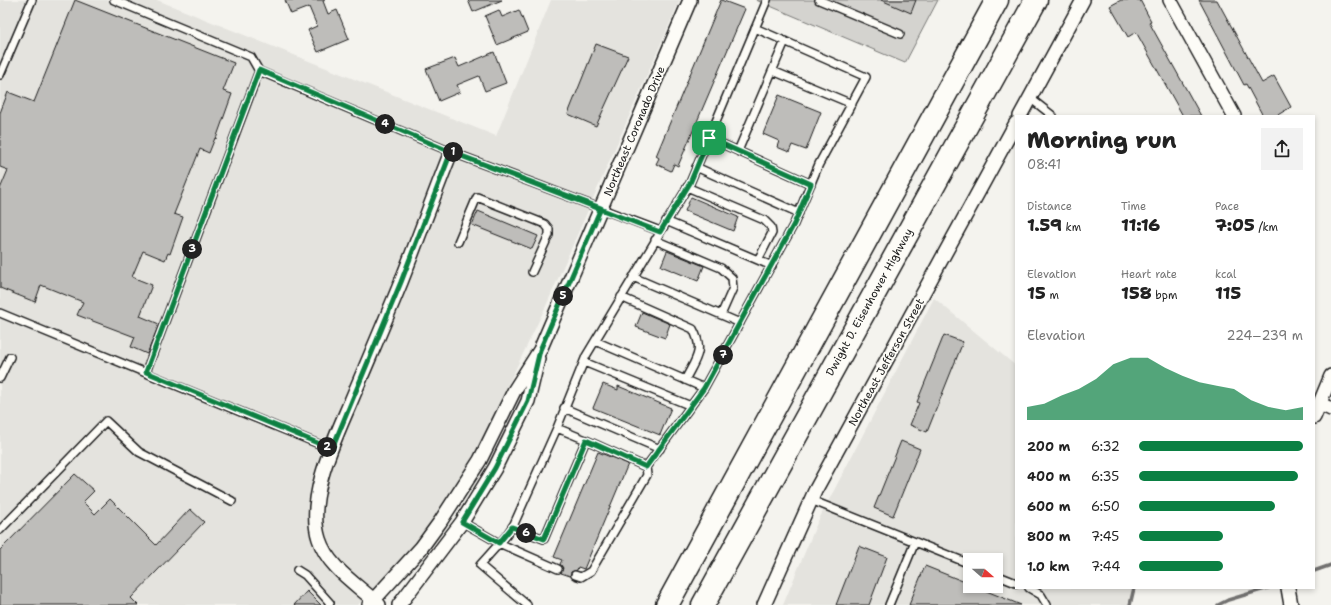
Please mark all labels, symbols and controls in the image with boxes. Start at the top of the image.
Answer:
street label: Northeast Coronado Drive [600,64,669,198]
pin: 4 [375,114,395,134]
text: 4 [381,116,389,131]
pin [692,121,726,155]
text: Morning run [1027,126,1177,155]
icon: arrive [698,127,720,149]
button: share [1261,128,1303,170]
pin: 1 [443,142,463,162]
text: 1 [450,144,456,159]
text: 08:41 [1027,156,1061,173]
text: Distance [1027,199,1072,214]
text: Time [1121,199,1146,214]
text: Pace [1215,199,1239,214]
text: 1.59 [1027,214,1062,236]
text: 11:16 [1121,214,1160,236]
text: 7:05 [1215,214,1255,236]
text: km [1062,220,1081,235]
text: /km [1255,220,1278,235]
street label: Dwight D. Eisenhower Highway [822,226,916,379]
pin: 3 [182,239,202,259]
text: 3 [188,241,196,256]
text: Elevation [1027,267,1076,282]
text: Heart rate [1121,267,1177,282]
text: kcal [1215,267,1236,282]
text: 15 [1027,282,1046,304]
text: 158 [1121,282,1152,304]
text: 115 [1215,282,1241,304]
pin: 5 [553,286,573,306]
text: 5 [560,288,566,303]
text: m [1046,288,1059,303]
text: bpm [1152,288,1178,303]
street label: Northeast Jefferson Street [845,296,928,429]
text: Elevation [1027,327,1085,344]
text: 224–239 m [1227,327,1303,344]
pin: 7 [713,345,733,365]
text: 7 [719,347,727,362]
pin: 2 [317,437,337,457]
text: 200 m [1027,438,1070,455]
text: 6:32 [1091,438,1120,455]
text: 2 [323,439,331,454]
text: 400 m [1027,468,1071,485]
text: 6:35 [1091,468,1119,485]
text: 600 m [1027,498,1071,515]
text: 6:50 [1091,498,1120,515]
pin: 6 [516,523,536,543]
text: 6 [522,525,530,540]
text: 800 m [1027,528,1071,545]
text: 7:45 [1091,528,1119,545]
north arrow [963,553,1003,593]
map controls [963,553,1003,593]
text: 1.0 km [1027,558,1069,575]
text: 7:44 [1091,558,1120,575]

